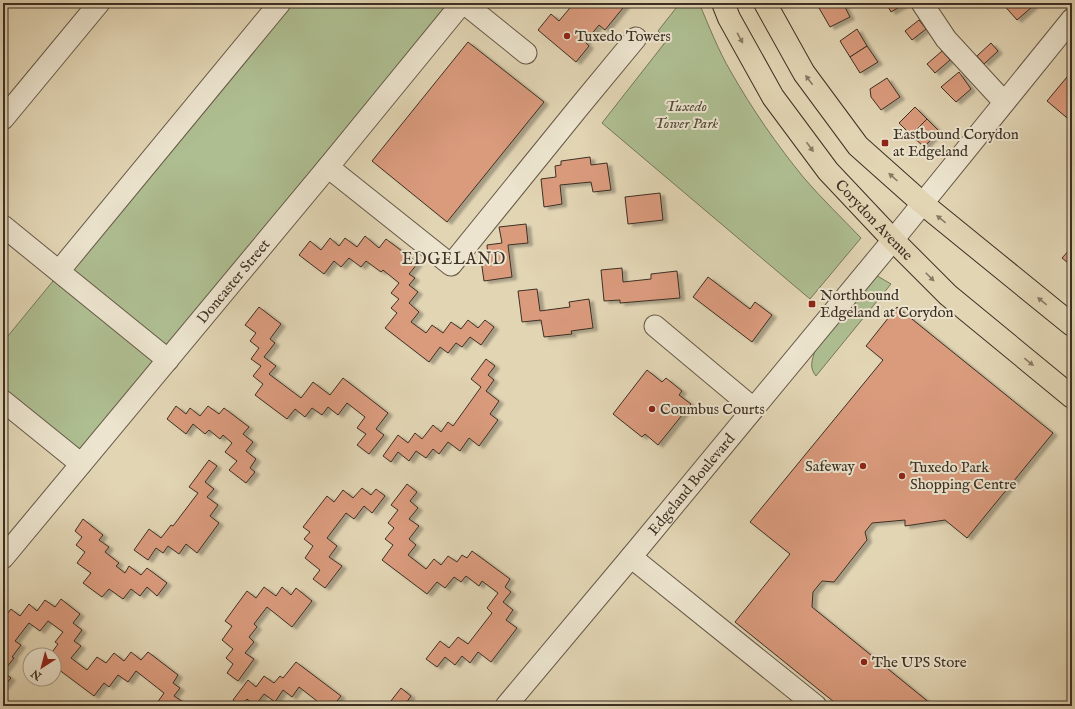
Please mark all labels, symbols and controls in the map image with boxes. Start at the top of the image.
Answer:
place label: Tuxedo Towers [575,27,671,46]
marker: Tuxedo Towers [562,31,572,41]
one-way arrow [737,32,744,44]
one-way arrow [805,74,813,85]
park label: Tuxedo Tower Park [654,97,718,133]
place label: Eastbound Corydon at Edgeland [893,125,1019,161]
marker: Eastbound Corydon at Edgeland [880,138,890,148]
one-way arrow [806,142,814,153]
one-way arrow [888,173,899,182]
street label: Corydon Avenue [831,176,917,265]
one-way arrow [936,214,947,223]
street label: Doncaster Street [193,235,274,328]
district label: EDGELAND [402,250,506,270]
one-way arrow [925,273,935,282]
place label: Northbound Edgeland at Corydon [820,286,954,322]
one-way arrow [1036,296,1047,305]
marker: Northbound Edgeland at Corydon [807,299,817,309]
one-way arrow [1024,357,1034,366]
place label: Coumbus Courts [660,400,765,419]
marker: Coumbus Courts [647,404,657,414]
street label: Edgeland Boulevard [644,429,740,539]
place label: Safeway [805,457,856,476]
place label: Tuxedo Park Shopping Centre [910,458,1017,494]
marker: Safeway [858,461,868,471]
marker: Tuxedo Park Shopping Centre [897,471,907,481]
north arrow [22,647,62,687]
place label: The UPS Store [872,653,967,672]
marker: The UPS Store [859,657,869,667]
text: N [28,666,45,683]

